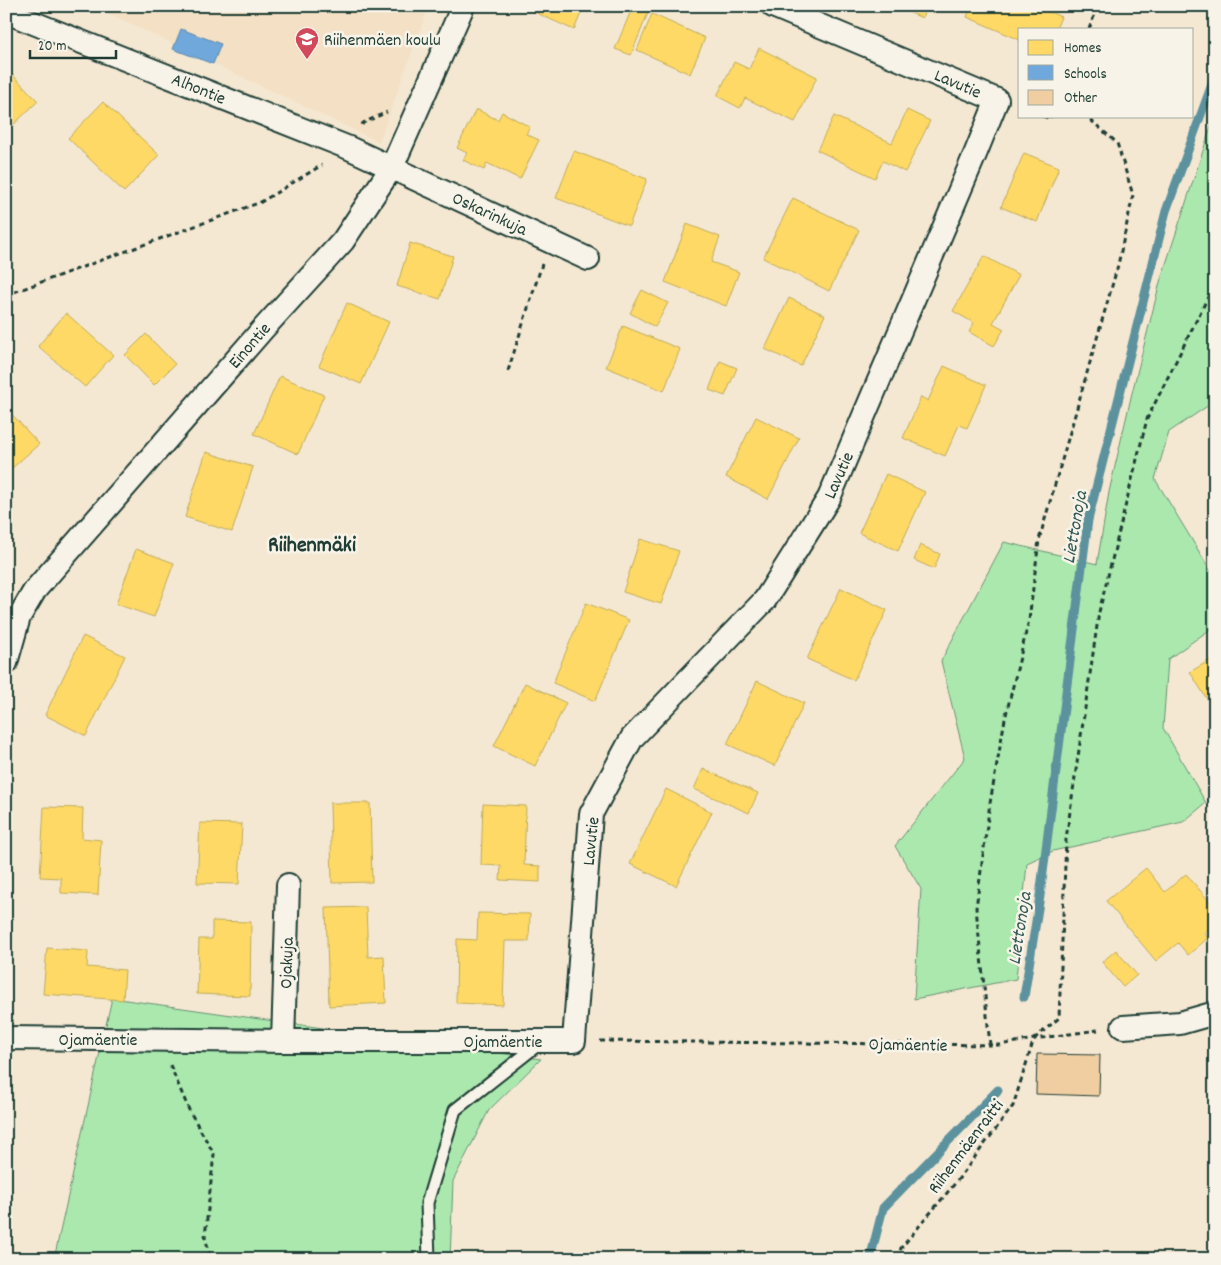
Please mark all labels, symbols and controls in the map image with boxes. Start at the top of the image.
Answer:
school or university icon: Riihenmäen koulu [294,26,320,60]
scale bar [30,28,116,60]
legend [1018,28,1194,118]
place label: Riihenmäen koulu [324,29,441,54]
text: 20 m [38,36,66,58]
text: Homes [1064,38,1102,60]
street label: Lavutie [930,64,984,106]
text: Schools [1064,64,1107,86]
street label: Alhontie [167,68,229,113]
text: Other [1064,88,1098,110]
street label: Oskarinkuja [447,187,531,244]
street label: Einontie [224,318,278,375]
street label: Lavutie [819,449,862,503]
water label: Liettonoja [1057,488,1096,566]
district label: Riihenmäki [268,531,356,562]
street label: Lavutie [577,816,607,867]
water label: Liettonoja [1002,889,1041,967]
street label: Ojakuja [275,936,302,989]
street label: Ojamäentie [59,1029,138,1054]
street label: Ojamäentie [464,1031,543,1056]
street label: Ojamäentie [868,1033,948,1060]
street label: Riihenmäenraitti [923,1095,1011,1200]

